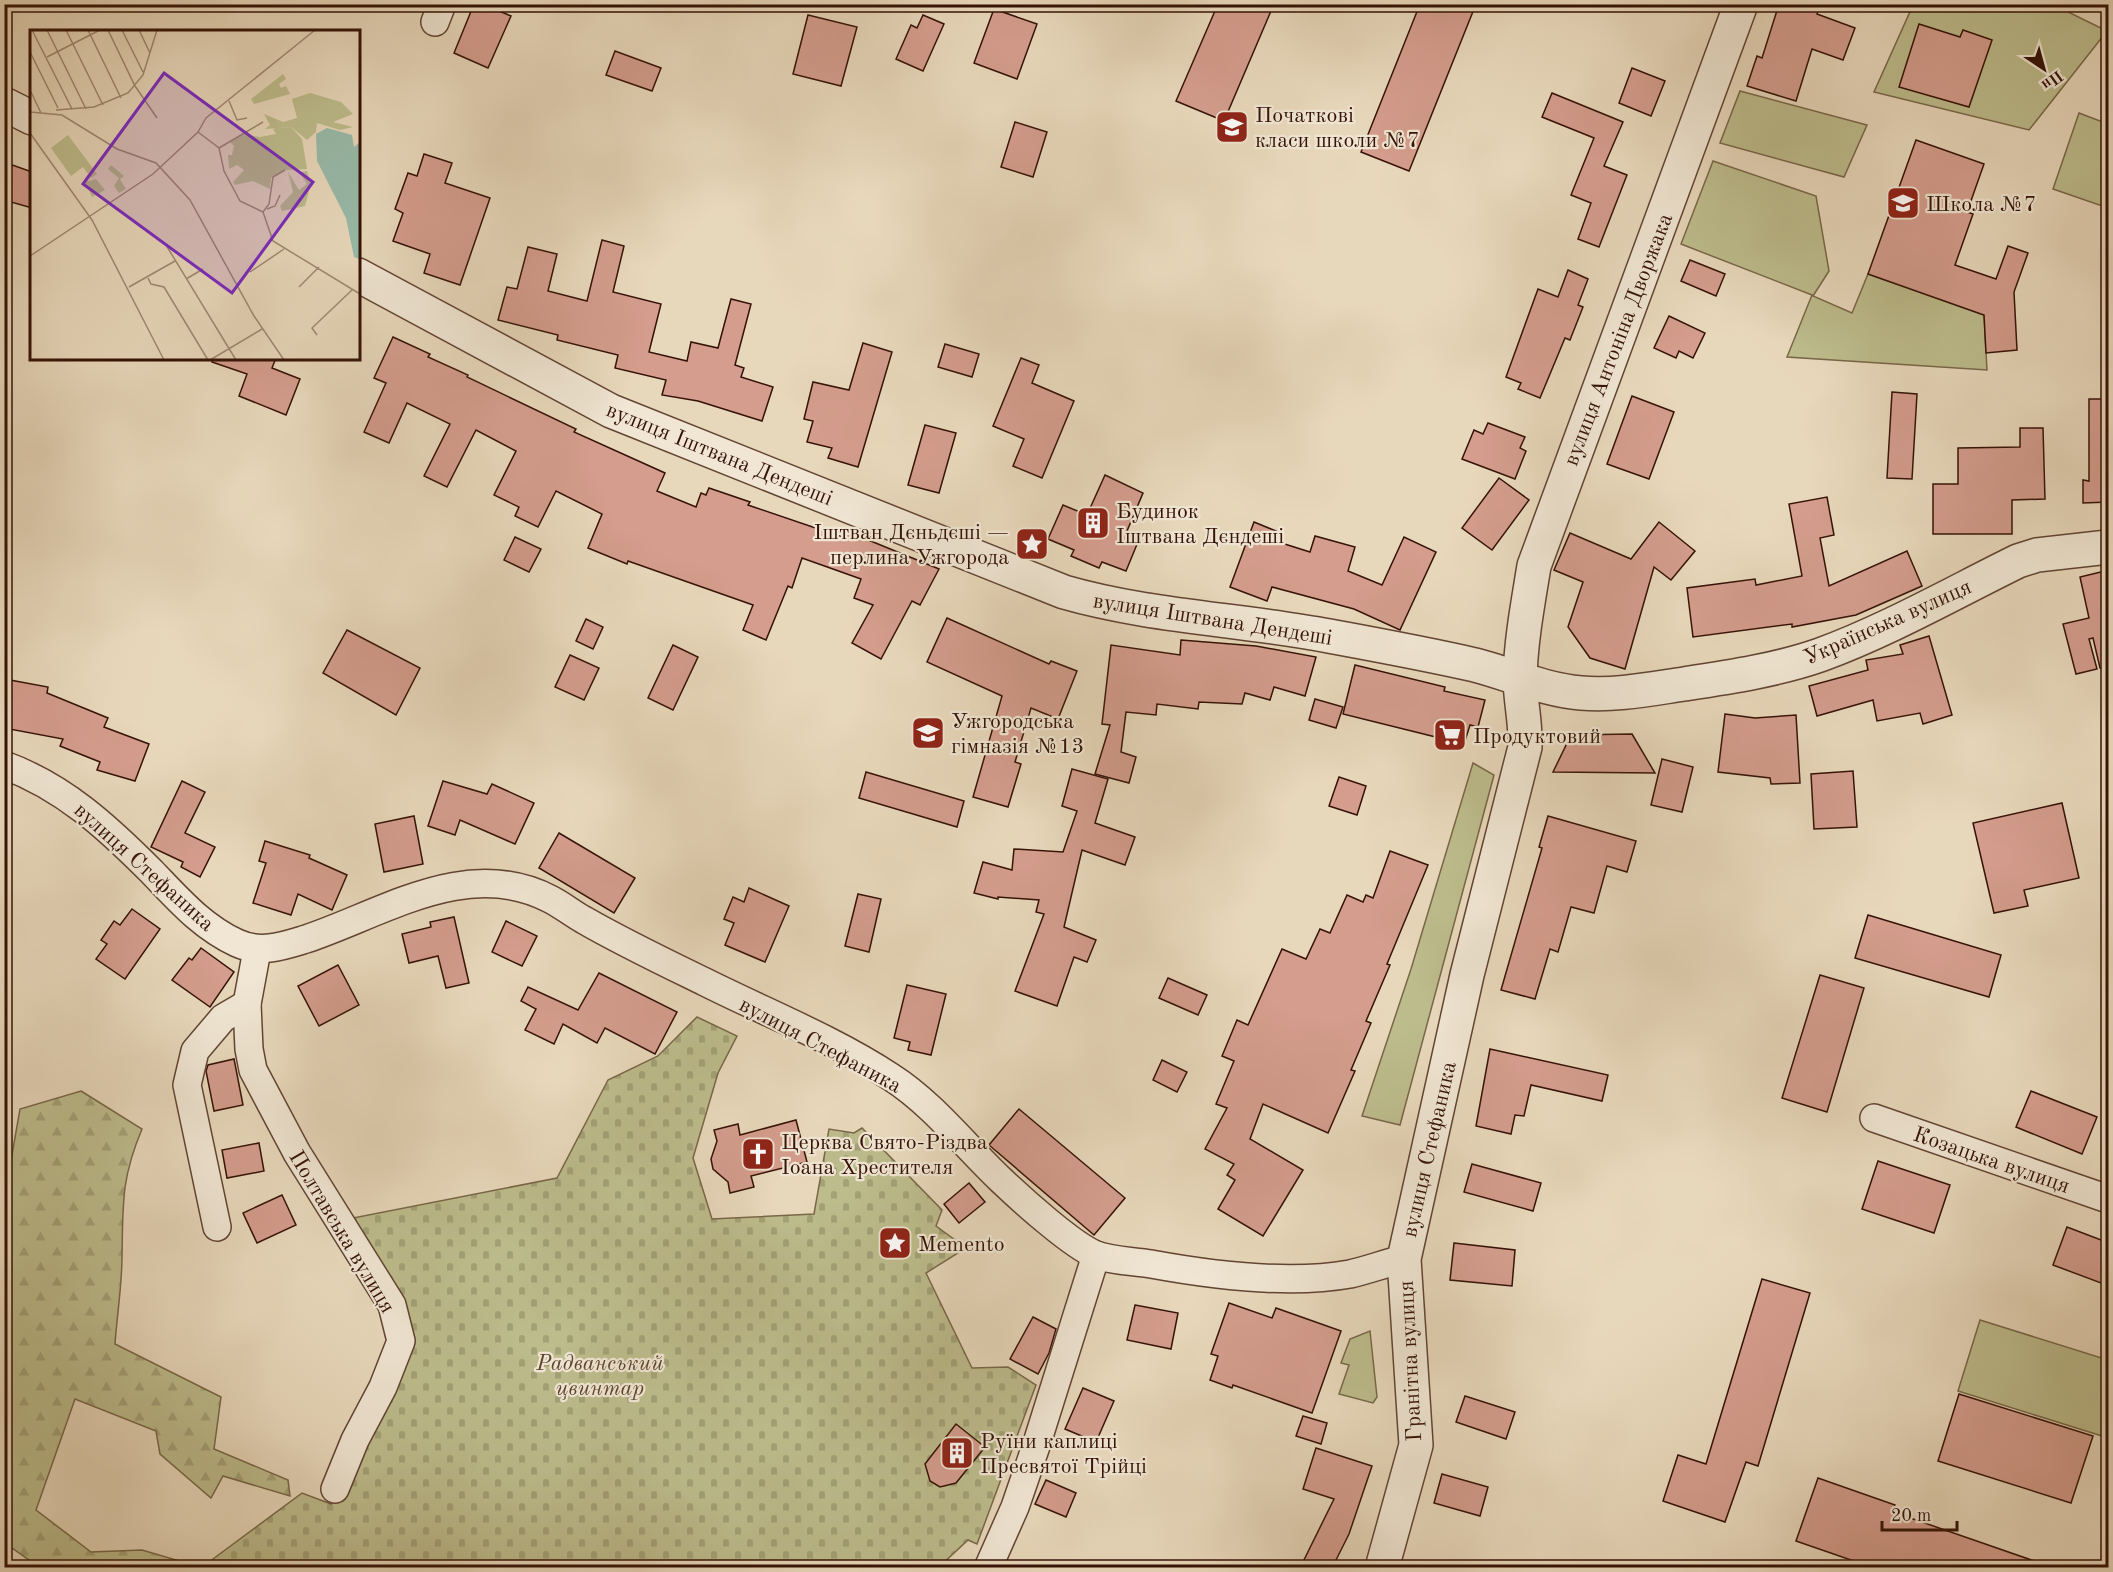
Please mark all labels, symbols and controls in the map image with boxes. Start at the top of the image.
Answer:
inset map [30,30,360,360]
north arrow [2014,39,2074,99]
text: Пн [2038,67,2065,92]
place label: Початкові класи школи №7 [1255,105,1420,152]
school or university icon: Початкові класи школи №7 [1214,109,1250,145]
school or university icon: Школа №7 [1885,185,1921,221]
place label: Школа №7 [1926,194,2037,216]
street label: вулиця Антоніна Дворжака [1560,210,1677,469]
street label: вулиця Іштвана Дендеші [603,399,836,510]
place label: Будинок Іштвана Дєндеші [1116,501,1284,548]
building icon: Будинок Іштвана Дєндеші [1075,505,1111,541]
place label: Іштван Дєньдєші — перлина Ужгорода [814,522,1009,569]
place icon: Іштван Дєньдєші — перлина Ужгорода [1014,526,1050,562]
street label: Українська вулиця [1801,576,1975,670]
street label: вулиця Іштвана Дендеші [1091,590,1334,650]
place label: Ужгородська гімназія №13 [951,711,1084,758]
school or university icon: Ужгородська гімназія №13 [910,715,946,751]
supermarket icon: Продуктовий [1432,717,1468,753]
place label: Продуктовий [1473,726,1601,748]
street label: вулиця Стефаника [69,799,218,936]
street label: вулиця Стефаника [735,994,905,1098]
street label: вулиця Стефаника [1399,1059,1461,1240]
street label: Козацька вулиця [1910,1124,2072,1198]
place label: Церква Свято-Різдва Іоана Хрестителя [781,1132,988,1179]
church icon: Церква Свято-Різдва Іоана Хрестителя [740,1136,776,1172]
street label: Полтавська вулиця [284,1147,398,1317]
place icon: Memento [877,1225,913,1261]
place label: Memento [918,1234,1005,1256]
street label: Гранітна вулиця [1396,1280,1426,1442]
park label: Радванський цвинтар [535,1353,664,1400]
place label: Руїни каплиці Пресвятої Трійці [980,1431,1147,1478]
building icon: Руїни каплиці Пресвятої Трійці [939,1435,975,1471]
scale bar [1882,1494,1957,1532]
text: 20 m [1891,1507,1931,1525]

